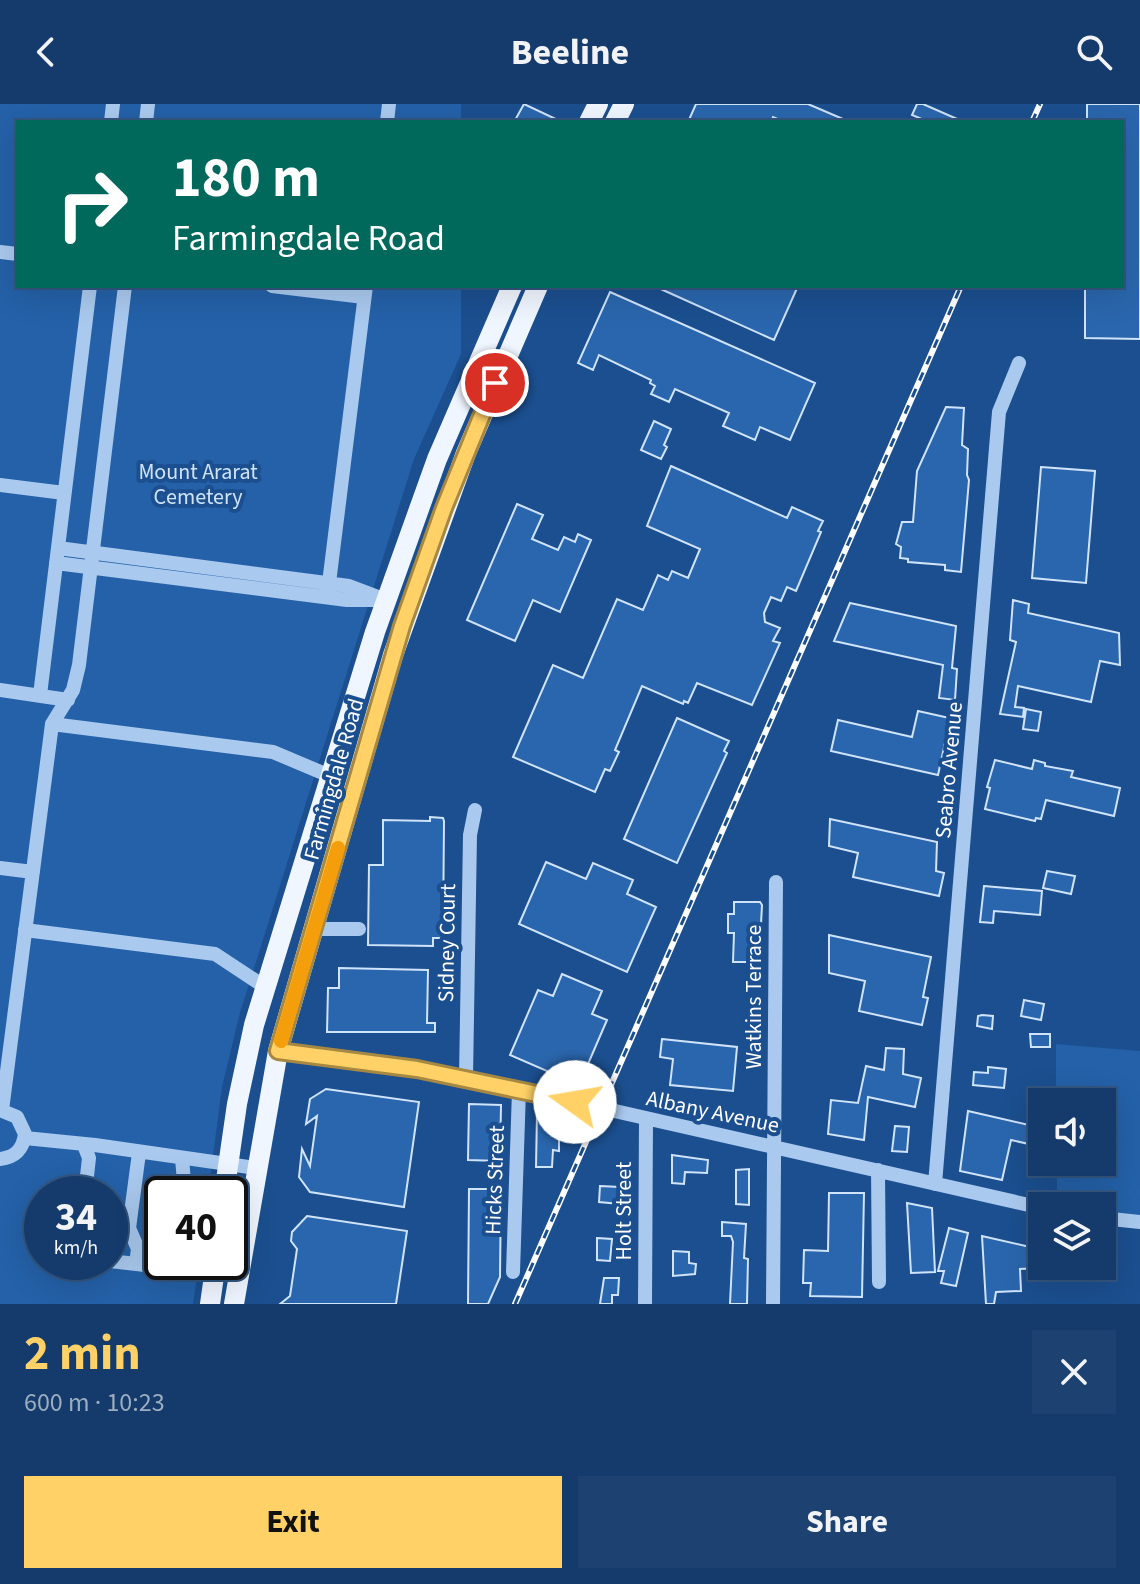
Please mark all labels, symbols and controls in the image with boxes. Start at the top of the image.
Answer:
text: Beeline [511,27,629,78]
icon: back [24,30,68,74]
icon: search [1072,30,1116,74]
text: 180 m [172,139,320,218]
icon: right [40,152,144,256]
text: Farmingdale Road [172,213,445,264]
pin [461,349,529,417]
icon: arrive [473,361,517,405]
park label: Mount Ararat Cemetery [138,456,258,513]
street label: Farmingdale Road [296,695,372,864]
street label: Seabro Avenue [927,700,971,840]
street label: Sidney Court [430,883,464,1003]
street label: Watkins Terrace [738,925,770,1069]
position arrow [533,1060,617,1144]
street label: Albany Avenue [643,1082,782,1142]
map controls [1028,1088,1116,1280]
button: sound [1028,1088,1116,1176]
street label: Hicks Street [477,1124,513,1235]
street label: Holt Street [608,1161,640,1260]
speed limit sign: 40 [144,1176,248,1280]
text: 34 [55,1189,97,1246]
button: layers [1028,1192,1116,1280]
text: km/h [54,1234,98,1262]
text: 2 min [24,1320,141,1388]
button: close [1032,1330,1116,1414]
text: 600 m · 10:23 [24,1384,165,1421]
button: Exit [24,1476,562,1568]
button: Share [578,1476,1116,1568]

